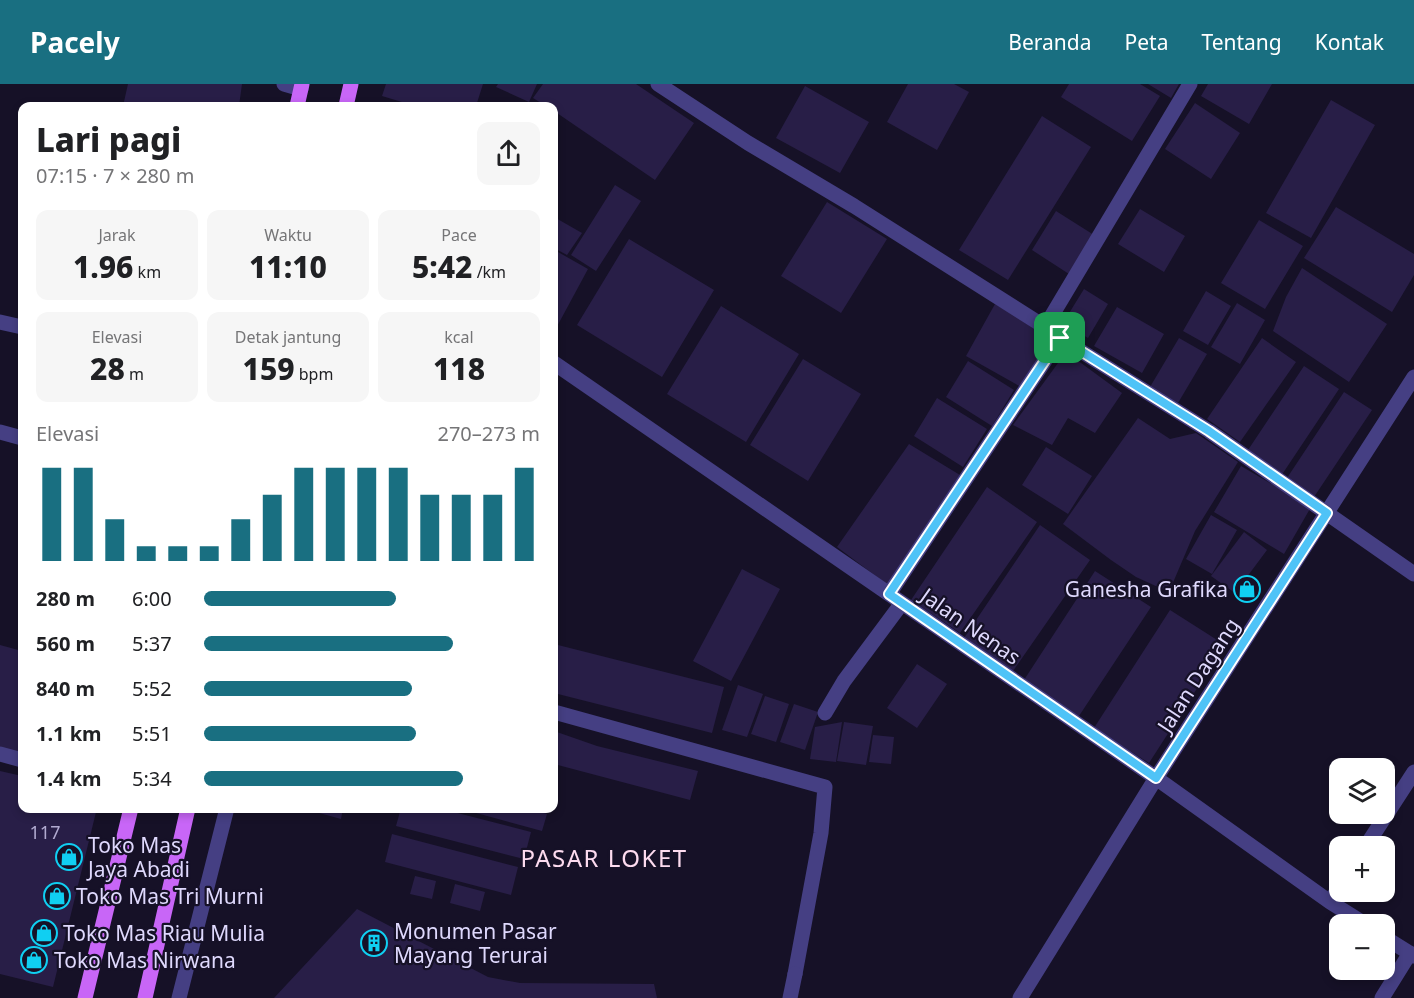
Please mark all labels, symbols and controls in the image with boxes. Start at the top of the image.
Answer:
text: Pacely [30,23,120,61]
text: Beranda [1008,28,1092,56]
text: Peta [1125,28,1168,56]
text: Tentang [1201,28,1282,56]
text: Kontak [1315,28,1384,56]
text: Lari pagi [36,117,181,162]
button: share [477,122,540,185]
text: 07:15 · 7 × 280 m [36,162,194,189]
text: Jarak [98,224,136,246]
text: Waktu [264,224,312,246]
text: Pace [441,224,477,246]
text: 1.96 [73,246,133,287]
text: 11:10 [249,246,327,287]
text: 5:42 [412,246,472,287]
text: km [133,261,161,283]
text: /km [472,261,506,283]
pin [1034,312,1085,363]
icon: arrive [1043,321,1076,354]
text: Elevasi [92,326,142,348]
text: Detak jantung [235,326,341,348]
text: kcal [444,326,474,348]
text: 28 [90,348,125,389]
text: 159 [243,348,295,389]
text: 118 [433,348,485,389]
text: m [125,363,144,385]
text: bpm [295,363,333,385]
text: Elevasi [36,420,99,447]
text: 270–273 m [437,420,540,447]
shop icon: Ganesha Grafika [1232,574,1262,604]
place label: Ganesha Grafika [1065,575,1228,603]
street label: Jalan Nenas [914,580,1026,671]
text: 280 m [36,585,95,612]
text: 6:00 [132,585,172,612]
street label: Jalan Dagang [1150,613,1245,739]
text: 560 m [36,630,95,657]
text: 5:37 [132,630,172,657]
text: 840 m [36,675,95,702]
text: 5:52 [132,675,172,702]
text: 1.1 km [36,720,102,747]
text: 5:51 [132,720,172,747]
map controls [1329,758,1395,980]
button: layers [1329,758,1395,824]
text: 1.4 km [36,765,102,792]
text: 5:34 [132,765,172,792]
house number: 117 [30,820,60,844]
place label: Toko Mas Jaya Abadi [86,831,190,883]
button: + [1329,836,1395,902]
district label: PASAR LOKET [520,841,688,874]
shop icon: Toko Mas Jaya Abadi [54,842,84,872]
shop icon: Toko Mas Tri Murni [42,881,72,911]
place label: Toko Mas Tri Murni [76,882,264,910]
button: − [1329,914,1395,980]
place label: Monumen Pasar Mayang Terurai [394,917,557,969]
shop icon: Toko Mas Riau Mulia [29,918,59,948]
place label: Toko Mas Riau Mulia [63,919,265,947]
building icon: Monumen Pasar Mayang Terurai [359,928,389,958]
shop icon: Toko Mas Nirwana [19,945,49,975]
place label: Toko Mas Nirwana [54,946,236,974]

